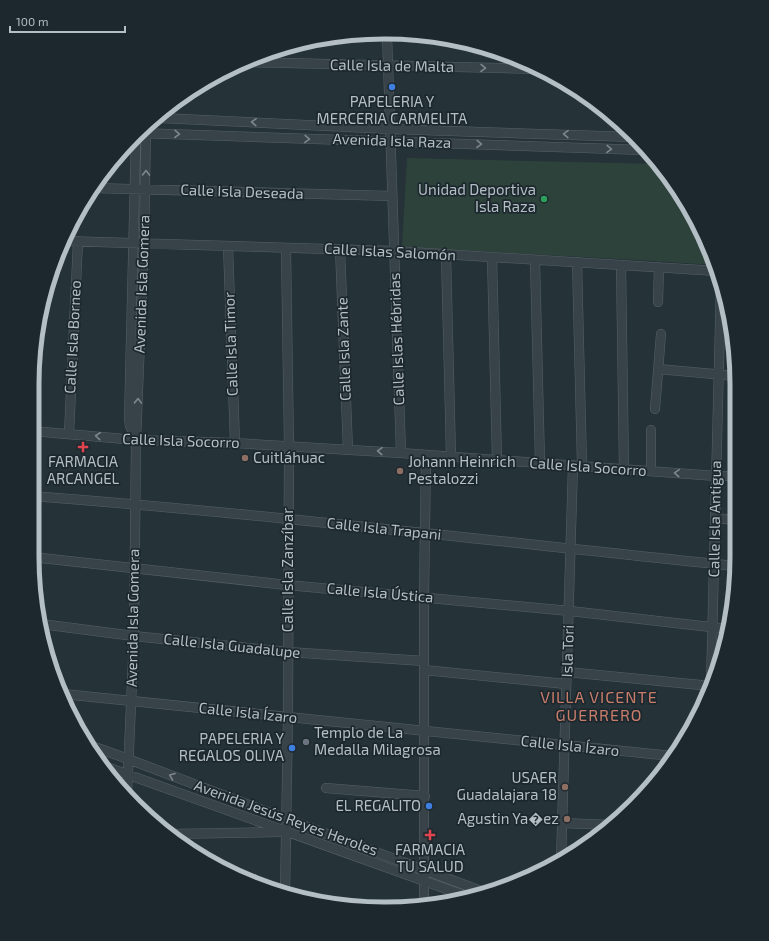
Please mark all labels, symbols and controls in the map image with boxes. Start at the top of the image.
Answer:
scale bar [10,8,125,34]
text: 100 m [16,14,48,28]
street label: Calle Isla de Malta [330,55,454,75]
one-way arrow [480,64,486,72]
marker: PAPELERIA Y MERCERIA CARMELITA [387,82,397,92]
place label: PAPELERIA Y MERCERIA CARMELITA [317,92,468,127]
one-way arrow [251,118,257,127]
street label: Avenida Isla Raza [332,129,452,151]
one-way arrow [174,130,180,139]
one-way arrow [563,130,569,139]
one-way arrow [304,134,310,143]
one-way arrow [476,140,482,149]
one-way arrow [606,144,612,153]
one-way arrow [142,170,150,176]
street label: Calle Isla Deseada [180,180,304,202]
place label: Unidad Deportiva Isla Raza [418,180,536,215]
marker: Unidad Deportiva Isla Raza [539,194,549,204]
street label: Avenida Isla Gomera [130,214,152,354]
street label: Calle Islas Salomón [324,239,457,263]
street label: Calle Islas Hébridas [385,272,407,406]
street label: Calle Isla Borneo [60,280,84,394]
street label: Calle Isla Timor [219,292,241,397]
street label: Calle Isla Zante [332,297,354,401]
one-way arrow [133,398,142,404]
street label: Calle Isla Socorro [122,429,240,451]
one-way arrow [94,432,101,441]
marker: FARMACIA ARCANGEL [78,442,88,452]
one-way arrow [377,447,383,456]
place label: Cuitláhuac [253,448,325,466]
place label: FARMACIA ARCANGEL [47,452,120,487]
place label: Johann Heinrich Pestalozzi [408,452,516,487]
marker: Cuitláhuac [240,453,250,463]
street label: Calle Isla Socorro [529,453,647,479]
street label: Calle Isla Antigua [704,460,724,578]
marker: Johann Heinrich Pestalozzi [395,466,405,476]
one-way arrow [674,469,680,478]
street label: Calle Isla Zanzíbar [278,508,296,632]
street label: Calle Isla Trapani [326,513,442,543]
street label: Avenida Isla Gomera [122,549,142,687]
street label: Calle Isla Ústica [326,578,434,606]
street label: Isla Tori [557,624,577,678]
street label: Calle Isla Guadalupe [163,629,301,661]
district label: VILLA VICENTE GUERRERO [540,687,658,724]
street label: Calle Isla Ízaro [198,698,298,726]
place label: Templo de La Medalla Milagrosa [314,723,441,758]
place label: PAPELERIA Y REGALOS OLIVA [179,729,285,764]
street label: Calle Isla Ízaro [520,731,620,759]
marker: Templo de La Medalla Milagrosa [301,737,311,747]
marker: PAPELERIA Y REGALOS OLIVA [287,743,297,753]
place label: USAER Guadalajara 18 [457,768,557,804]
one-way arrow [169,772,176,780]
street label: Avenida Jesús Reyes Heroles [192,775,381,859]
marker: USAER Guadalajara 18 [560,782,570,792]
place label: EL REGALITO [335,796,421,814]
marker: EL REGALITO [424,801,434,811]
place label: Agustin Ya�ez [457,809,559,827]
marker: Agustin Ya�ez [562,814,572,824]
marker: FARMACIA TU SALUD [425,830,435,840]
place label: FARMACIA TU SALUD [395,840,466,875]

